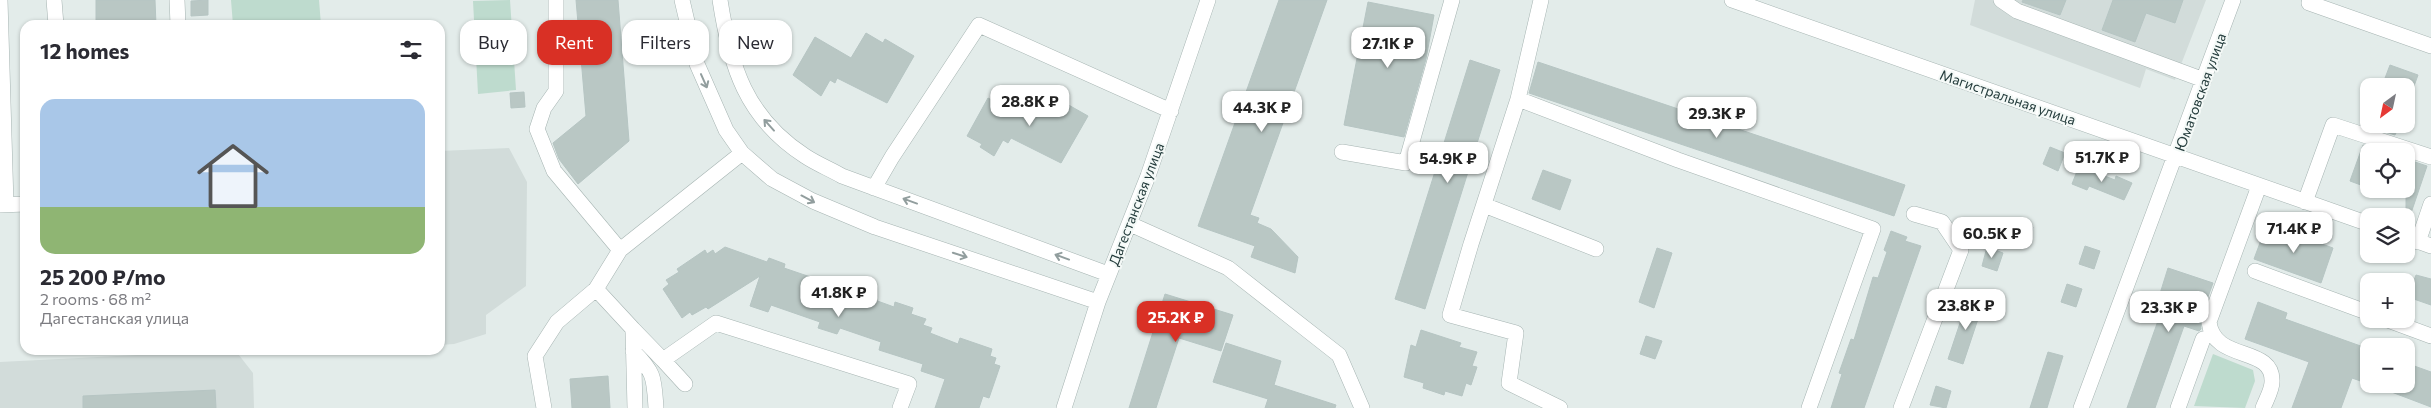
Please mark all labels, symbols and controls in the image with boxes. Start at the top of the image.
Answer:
chip: Buy [460,20,527,65]
chip: Rent [537,20,612,65]
chip: Filters [622,20,709,65]
chip: New [719,20,792,65]
pin: 27.1K ₽ [1342,27,1434,69]
street label: Юматовская улица [2171,31,2229,153]
text: 27.1K ₽ [1362,33,1414,52]
icon: filters [397,36,425,64]
text: 12 homes [40,38,129,63]
street label: Магистральная улица [1938,66,2078,128]
one-way arrow [700,73,709,88]
north arrow [2360,78,2415,132]
map controls [2360,78,2415,393]
pin: 28.8K ₽ [984,84,1076,127]
pin: 44.3K ₽ [1216,90,1308,133]
text: 28.8K ₽ [1001,91,1059,110]
pin: 29.3K ₽ [1671,96,1763,139]
text: 44.3K ₽ [1233,97,1291,116]
text: 29.3K ₽ [1689,103,1746,122]
one-way arrow [763,118,775,131]
icon: home [188,131,278,221]
street label: Дагестанская улица [1105,140,1167,268]
pin: 51.7K ₽ [2056,140,2148,183]
pin: 54.9K ₽ [1402,142,1494,184]
button: locate [2360,143,2415,198]
text: 51.7K ₽ [2075,147,2129,166]
text: 54.9K ₽ [1419,148,1477,167]
one-way arrow [800,194,814,204]
one-way arrow [903,196,918,205]
button: layers [2360,208,2415,263]
pin: 71.4K ₽ [2248,212,2340,254]
pin: 60.5K ₽ [1946,216,2038,259]
text: 71.4K ₽ [2267,218,2321,237]
text: 60.5K ₽ [1963,223,2021,242]
one-way arrow [952,251,967,260]
one-way arrow [1055,252,1071,261]
text: 25 200 ₽/mo [40,264,166,289]
button: + [2360,273,2415,328]
pin: 41.8K ₽ [793,276,885,318]
text: 41.8K ₽ [811,282,867,301]
pin: 23.8K ₽ [1920,288,2012,331]
text: 2 rooms · 68 m² [40,289,151,308]
pin: 23.3K ₽ [2123,290,2215,333]
text: 23.8K ₽ [1938,295,1994,314]
text: 23.3K ₽ [2141,297,2197,316]
pin: 25.2K ₽ [1130,300,1222,343]
text: 25.2K ₽ [1148,307,1204,326]
text: Дагестанская улица [40,308,189,327]
button: − [2360,338,2415,393]

